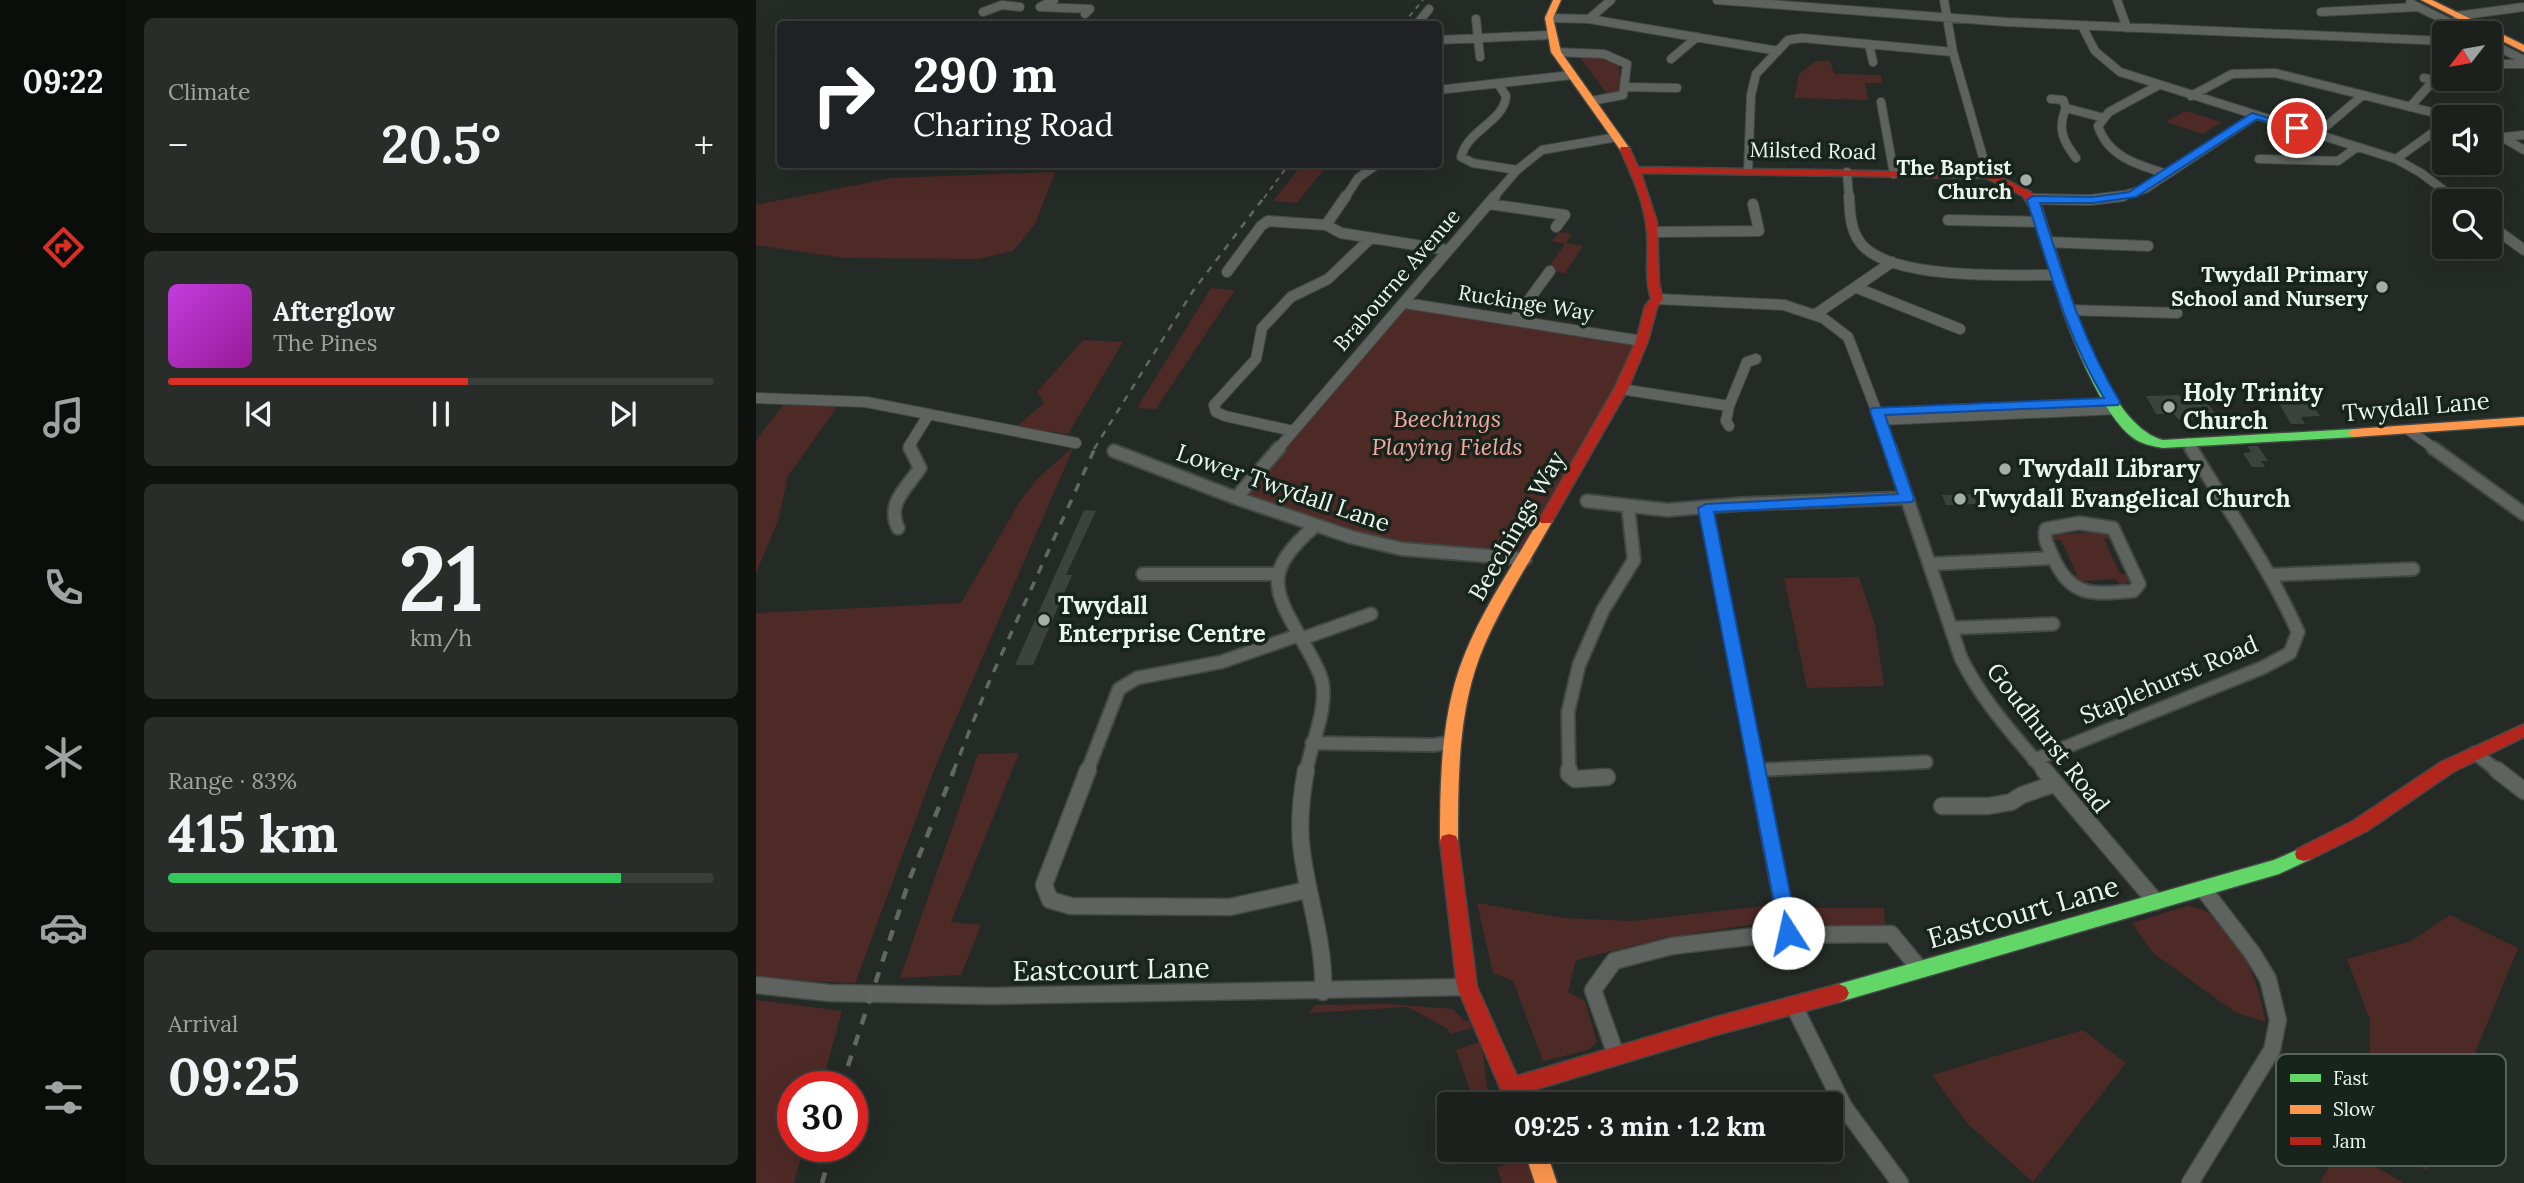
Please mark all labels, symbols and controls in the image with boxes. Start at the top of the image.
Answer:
north arrow [2432,21,2502,91]
map controls [2432,21,2502,259]
text: 290 m [913,43,1056,105]
icon: right [798,49,889,140]
text: 09:22 [23,61,103,102]
text: Climate [168,77,250,106]
pin [2267,98,2327,158]
text: Charing Road [913,104,1114,145]
button: sound [2432,105,2502,175]
icon: arrive [2278,109,2316,147]
text: 20.5° [381,111,501,177]
text: − [168,121,188,169]
text: + [694,121,714,169]
street label: Milsted Road [1749,136,1877,165]
place label: The Baptist Church [1897,154,2012,205]
marker: The Baptist Church [2018,172,2034,188]
button: search [2432,189,2502,259]
street label: Brabourne Avenue [1327,203,1466,356]
icon: directions [39,223,88,272]
place label: Twydall Primary School and Nursery [2171,261,2368,312]
street label: Ruckinge Way [1456,278,1596,327]
marker: Twydall Primary School and Nursery [2374,279,2390,295]
text: Afterglow [273,295,395,328]
text: The Pines [273,328,378,357]
place label: Holy Trinity Church [2183,377,2324,436]
street label: Twydall Lane [2341,385,2491,428]
icon: music [39,393,88,442]
icon: previous [240,395,278,433]
icon: pause [422,395,460,433]
icon: next [604,395,642,433]
marker: Holy Trinity Church [2161,399,2177,415]
park label: Beechings Playing Fields [1371,403,1523,462]
street label: Lower Twydall Lane [1172,436,1394,539]
street label: Beechings Way [1461,445,1572,606]
place label: Twydall Library [2019,453,2201,484]
marker: Twydall Library [1997,461,2013,477]
place label: Twydall Evangelical Church [1974,483,2291,514]
marker: Twydall Evangelical Church [1952,491,1968,507]
text: 21 [398,519,484,636]
icon: phone [39,563,88,612]
place label: Twydall Enterprise Centre [1058,590,1266,649]
marker: Twydall Enterprise Centre [1036,612,1052,628]
text: km/h [410,623,472,652]
street label: Staplehurst Road [2075,628,2263,731]
street label: Goudhurst Road [1980,656,2117,819]
icon: climate [39,733,88,782]
text: Range · 83% [168,766,297,795]
text: 415 km [168,800,338,866]
street label: Eastcourt Lane [1923,867,2123,957]
position arrow [1751,896,1825,970]
icon: car [39,903,88,952]
street label: Eastcourt Lane [1012,949,1210,989]
text: Arrival [168,1009,238,1038]
text: 09:25 [168,1043,300,1109]
legend [2276,1054,2506,1166]
text: Fast [2333,1066,2369,1090]
speed limit sign: 30 [777,1071,868,1162]
icon: filters [39,1073,88,1122]
text: Slow [2333,1097,2376,1121]
text: 09:25 · 3 min · 1.2 km [1514,1110,1766,1143]
text: Jam [2332,1129,2367,1153]

